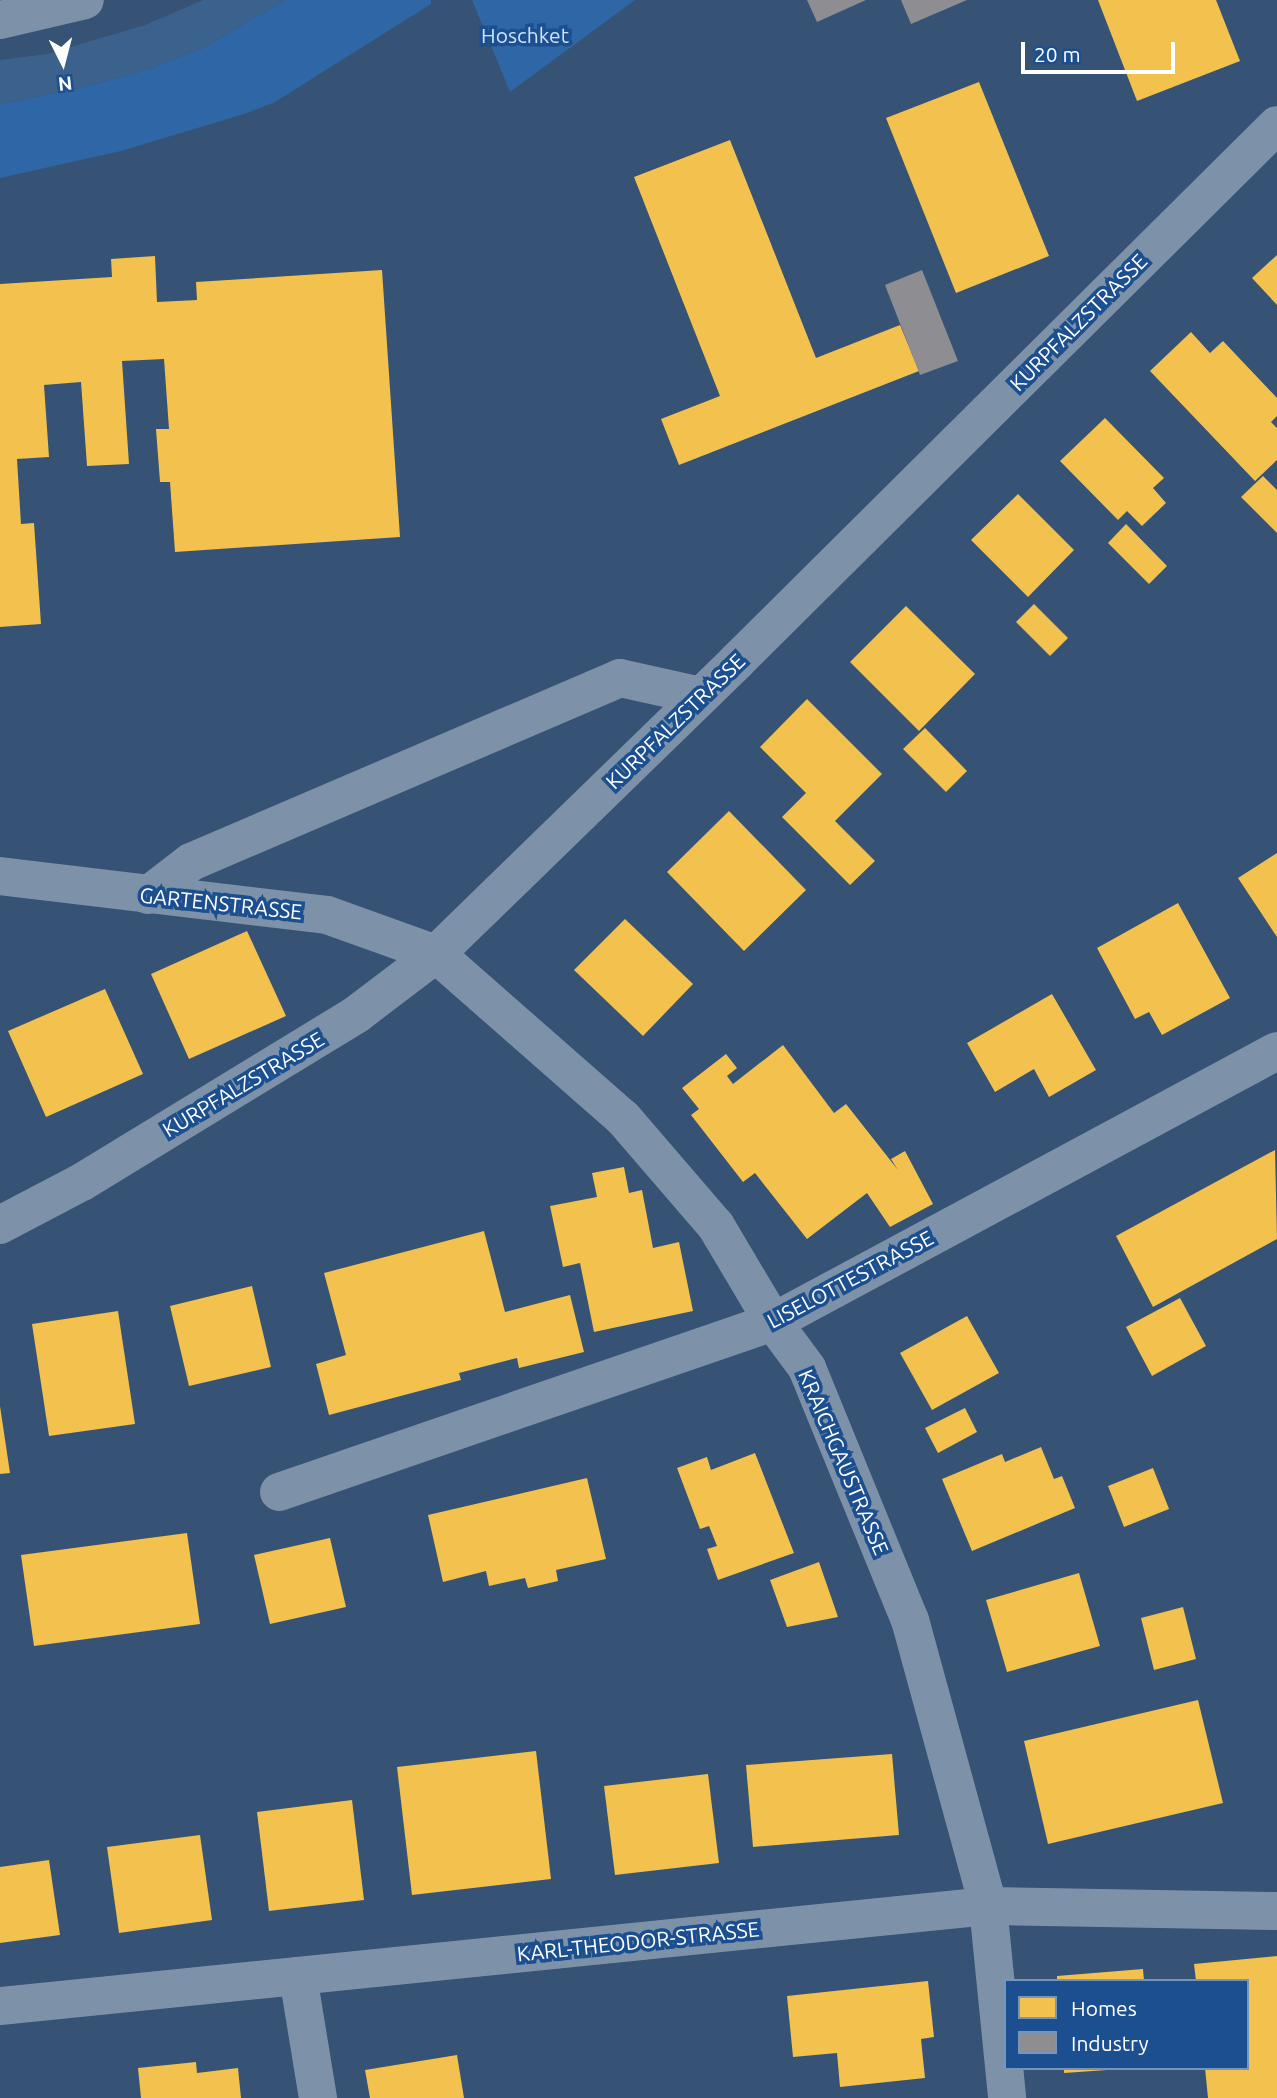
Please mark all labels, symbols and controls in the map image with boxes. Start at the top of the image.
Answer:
park label: Hoschket [481,22,569,48]
north arrow [28,28,98,98]
scale bar [1025,28,1179,72]
text: 20 m [1034,42,1081,66]
text: N [57,72,73,96]
street label: KURPFALZSTRASSE [1004,248,1152,396]
street label: KURPFALZSTRASSE [600,648,750,794]
street label: GARTENSTRASSE [139,882,303,924]
street label: KURPFALZSTRASSE [158,1026,328,1142]
street label: LISELOTTESTRASSE [763,1225,937,1333]
street label: KRAICHGAUSTRASSE [794,1365,894,1559]
street label: KARL-THEODOR-STRASSE [516,1916,760,1966]
legend [1004,1979,1249,2070]
text: Homes [1071,1996,1137,2020]
text: Industry [1071,2031,1149,2055]

